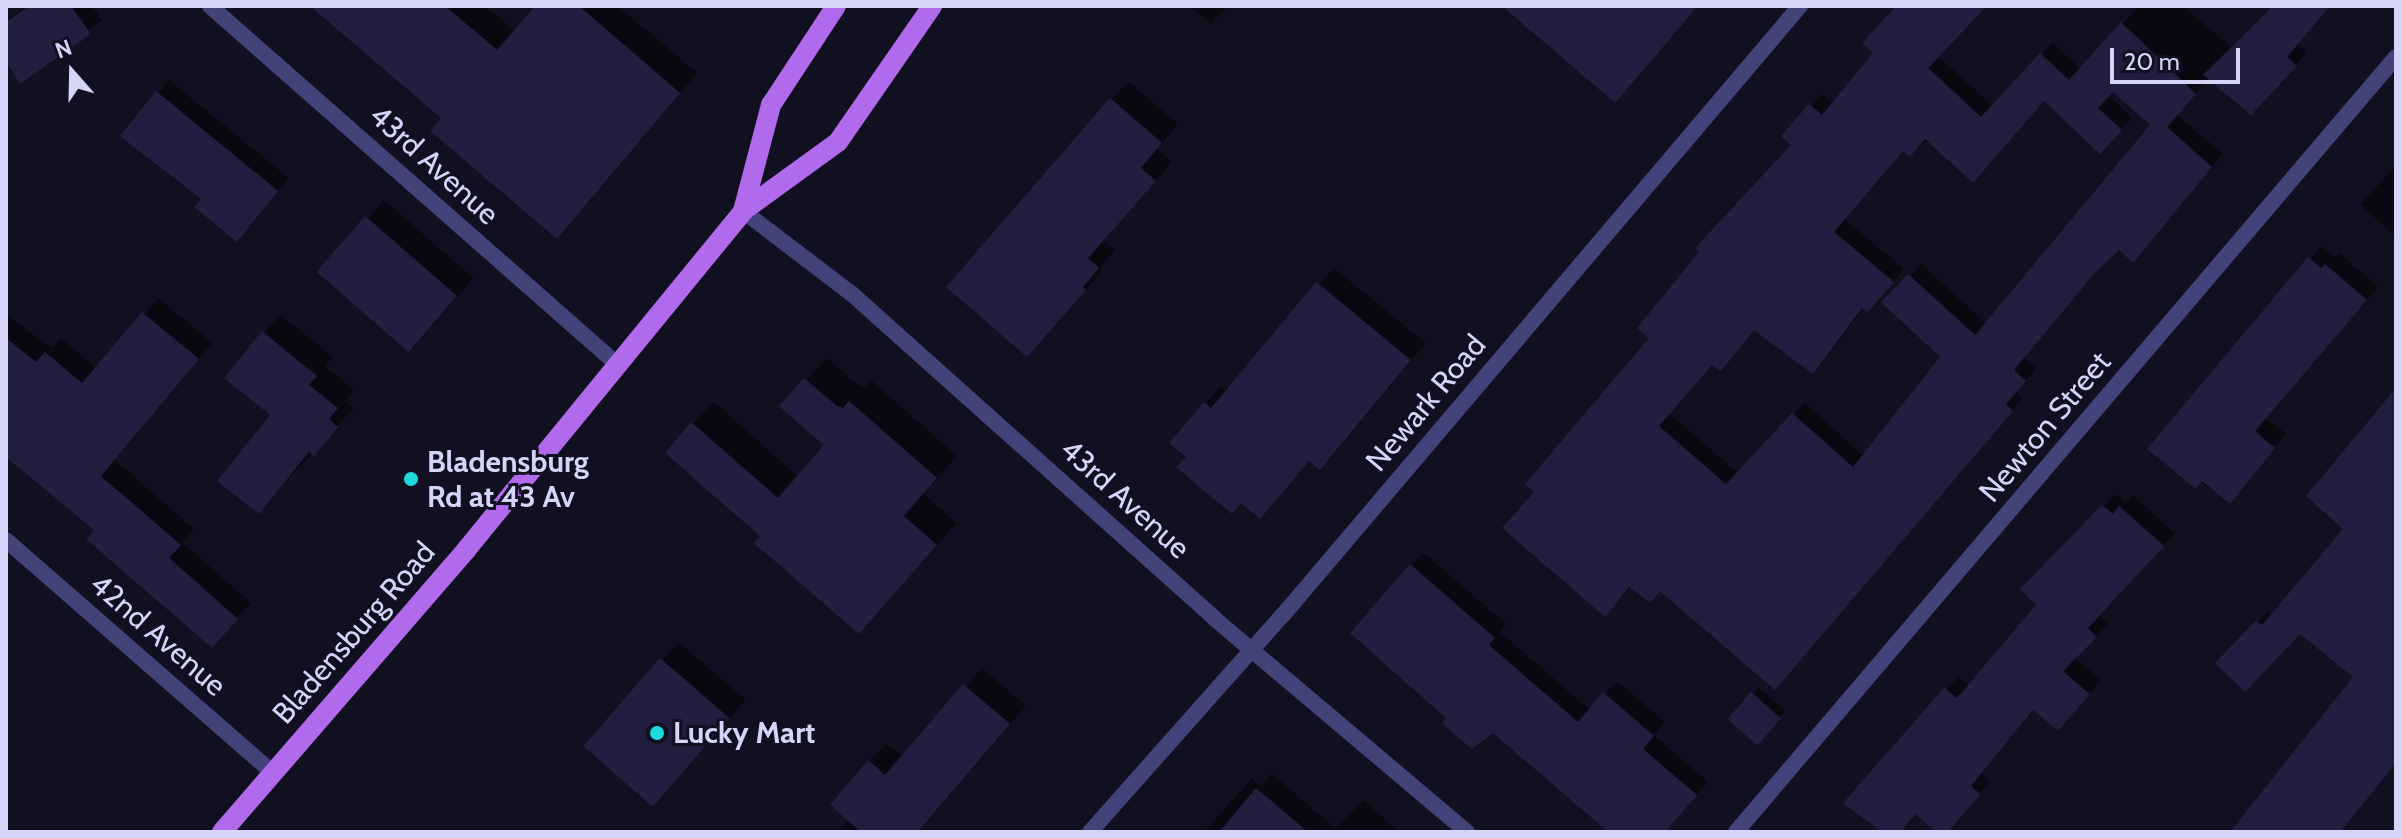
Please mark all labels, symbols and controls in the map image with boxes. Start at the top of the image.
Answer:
north arrow [32,32,112,112]
scale bar [2114,32,2244,82]
text: N [52,34,76,64]
text: 20 m [2124,47,2180,76]
street label: 43rd Avenue [362,98,506,232]
street label: Newark Road [1359,328,1493,478]
street label: Newton Street [1972,345,2118,509]
street label: 43rd Avenue [1053,432,1197,566]
place label: Bladensburg Rd at 43 Av [427,444,589,514]
marker: Bladensburg Rd at 43 Av [402,470,420,488]
street label: Bladensburg Road [265,535,443,731]
street label: 42nd Avenue [83,566,233,704]
place label: Lucky Mart [673,715,815,751]
marker: Lucky Mart [648,724,666,742]

